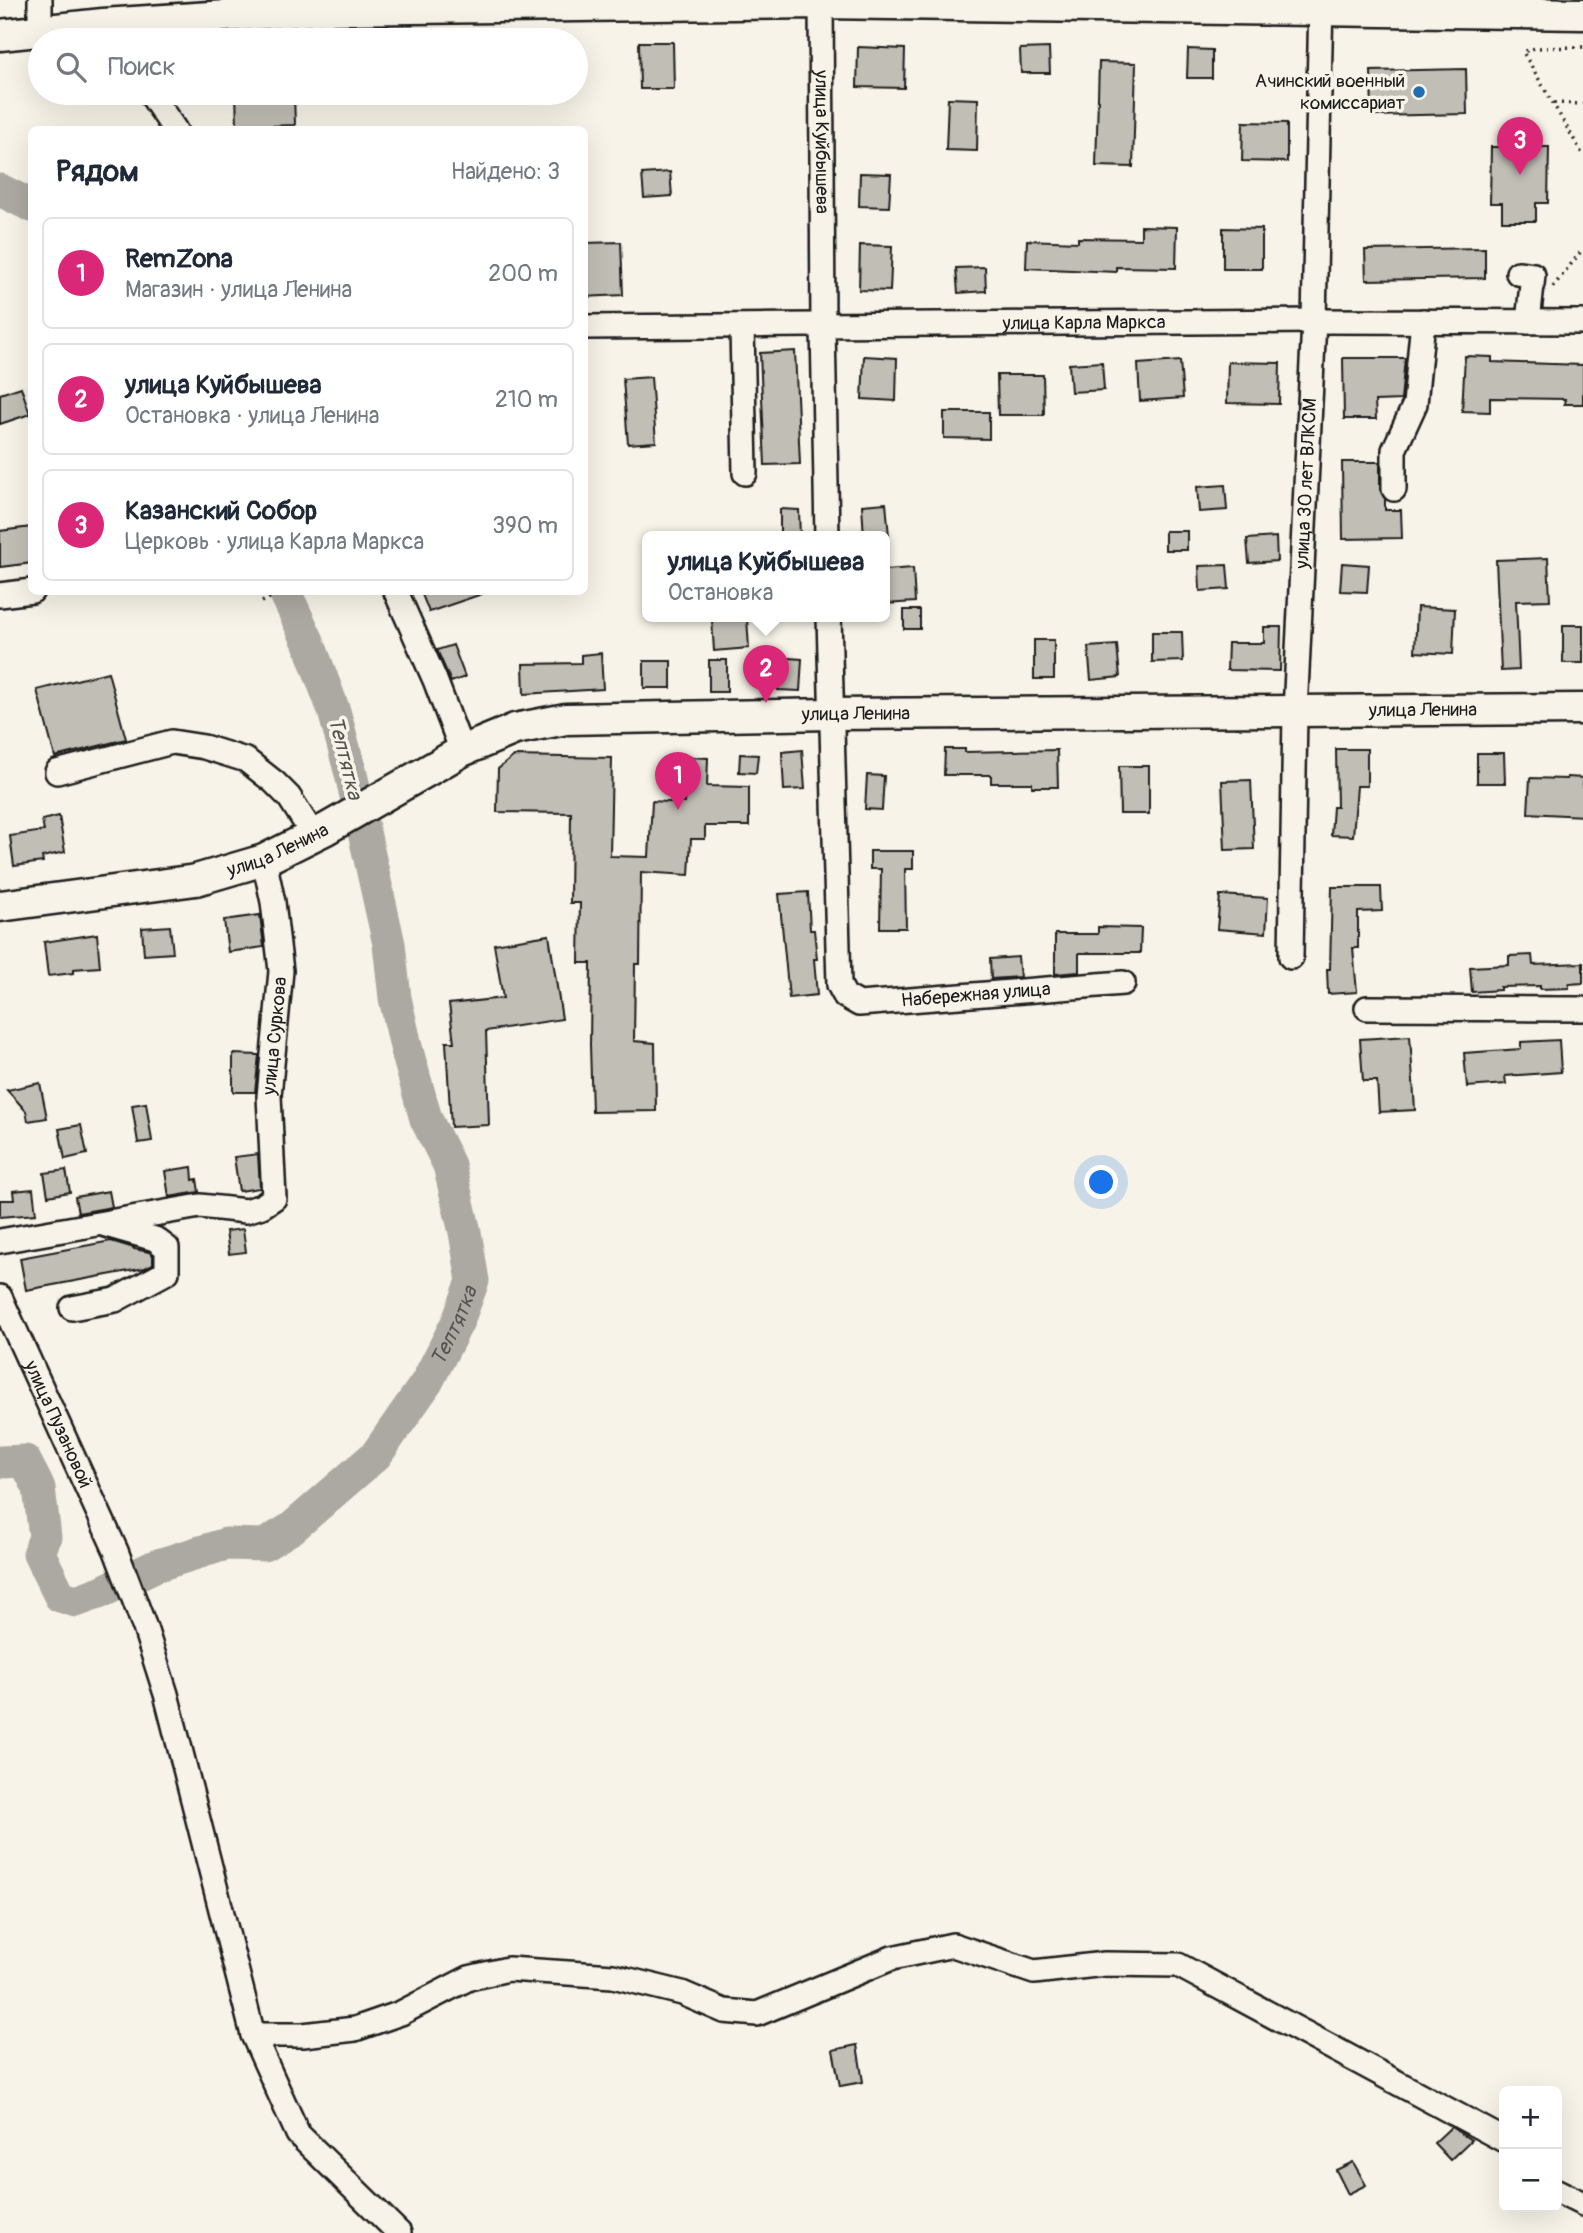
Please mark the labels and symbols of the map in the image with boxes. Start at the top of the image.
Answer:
street label: улица Куйбышева [809,69,834,214]
place label: Ачинский военный комиссариат [1255,69,1405,115]
marker: Ачинский военный комиссариат [1411,84,1427,100]
pin: 3 [1497,117,1543,175]
street label: улица Карла Маркса [1001,310,1166,336]
street label: улица 30 лет ВЛКСМ [1290,397,1322,570]
pin: 2 [743,645,789,703]
street label: улица Ленина [1368,698,1477,722]
street label: улица Ленина [800,701,910,727]
water label: Тептятка [322,714,369,803]
pin: 1 [655,752,701,810]
street label: улица Ленина [223,818,333,882]
street label: улица Суркова [257,976,292,1097]
street label: Набережная улица [900,977,1052,1013]
your location [1084,1165,1118,1199]
water label: Тептятка [424,1281,484,1370]
street label: улица Пузановой [18,1356,98,1492]

